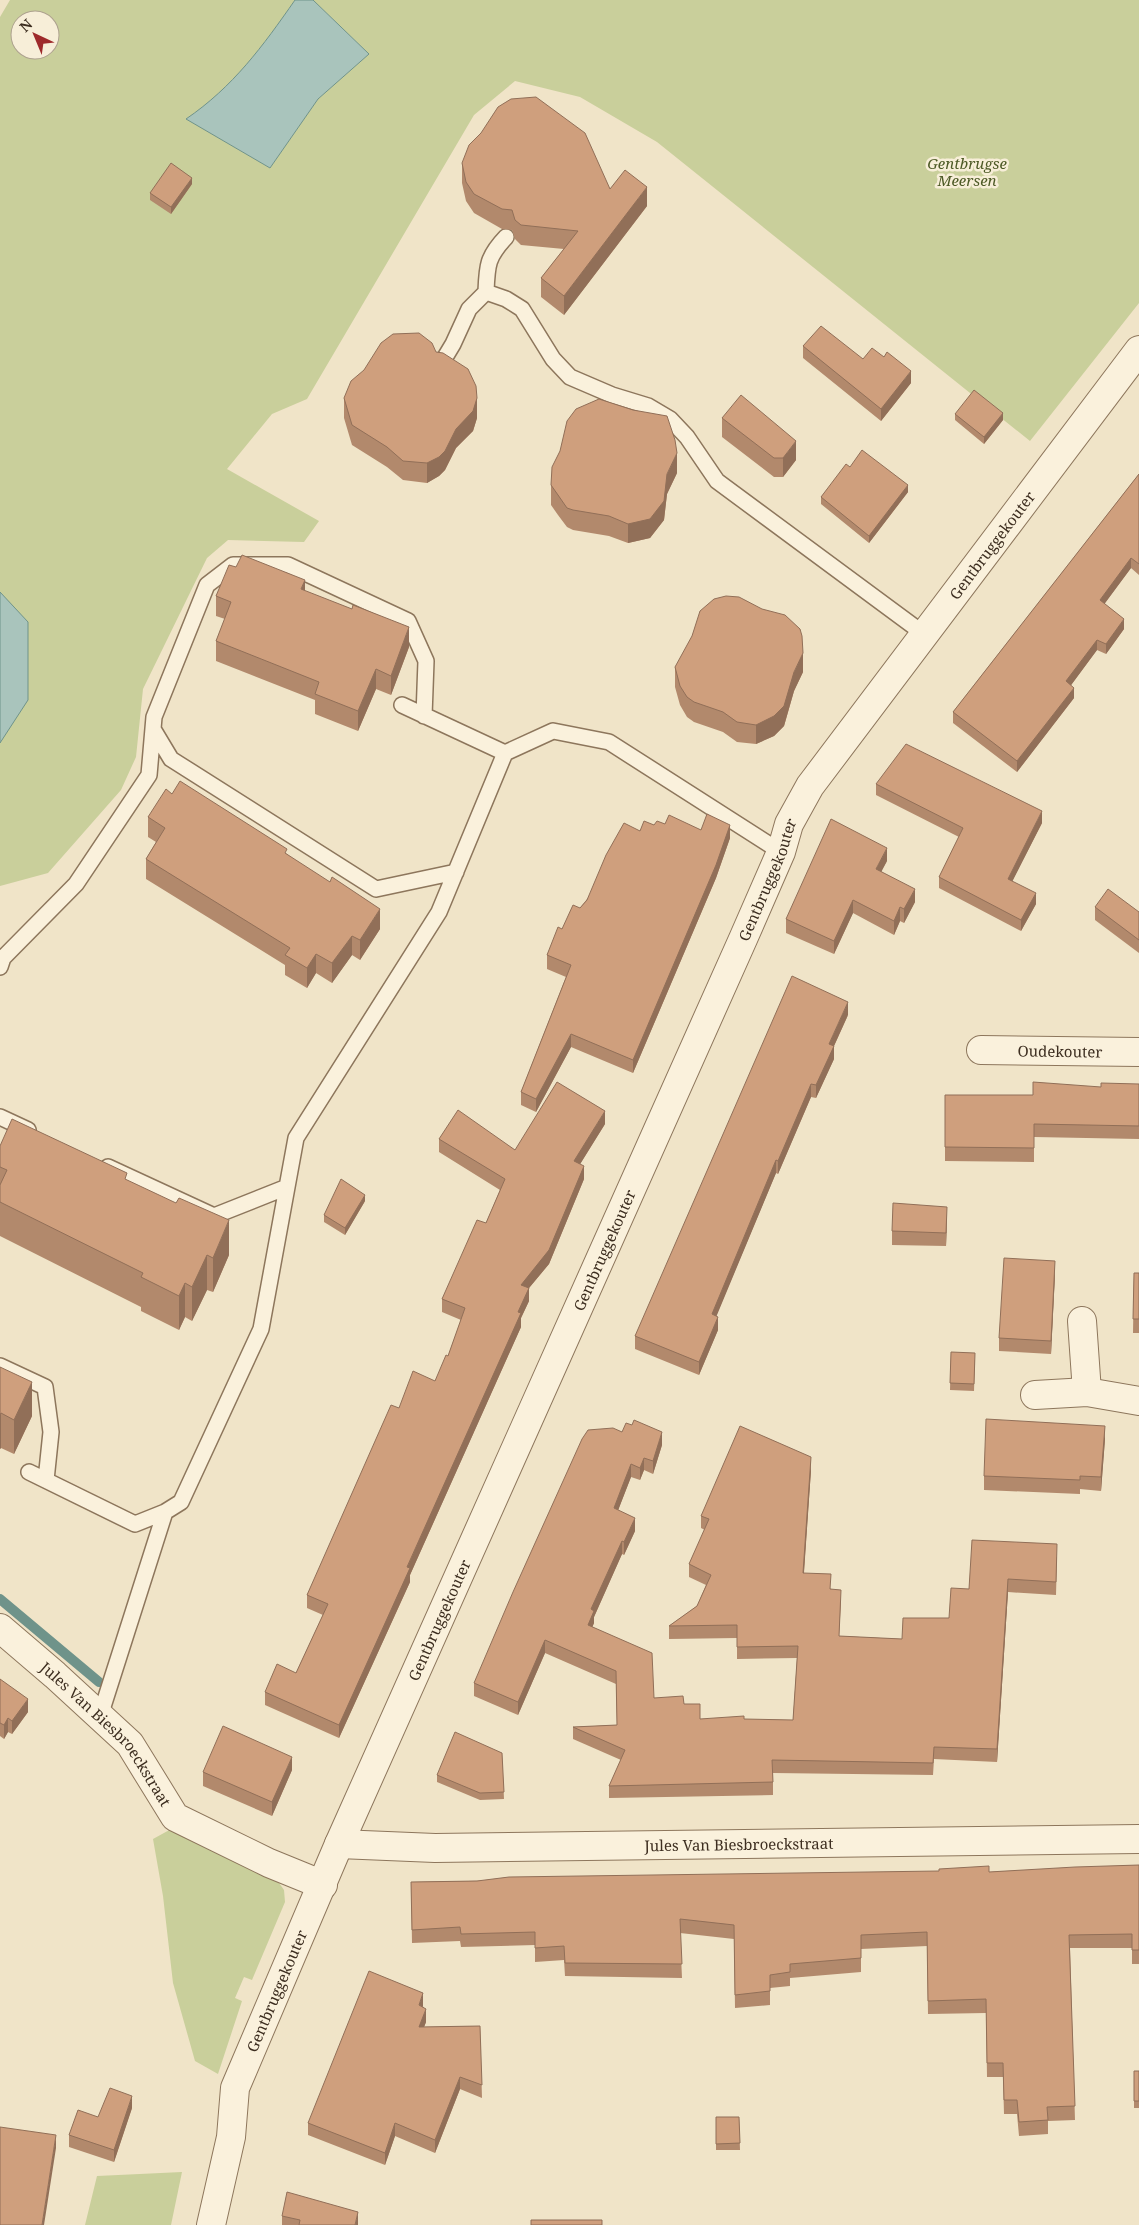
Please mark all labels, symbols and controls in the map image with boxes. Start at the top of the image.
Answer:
north arrow [10,10,60,60]
text: N [15,15,36,36]
park label: Gentbrugse Meersen [927,153,1007,190]
street label: Gentbruggekouter [944,487,1039,603]
street label: Gentbruggekouter [733,814,800,944]
street label: Oudekouter [1017,1040,1103,1062]
street label: Gentbruggekouter [568,1186,640,1314]
street label: Gentbruggekouter [403,1556,475,1684]
street label: Jules Van Biesbroeckstraat [36,1656,176,1810]
street label: Jules Van Biesbroeckstraat [643,1833,834,1855]
street label: Gentbruggekouter [242,1927,311,2055]

